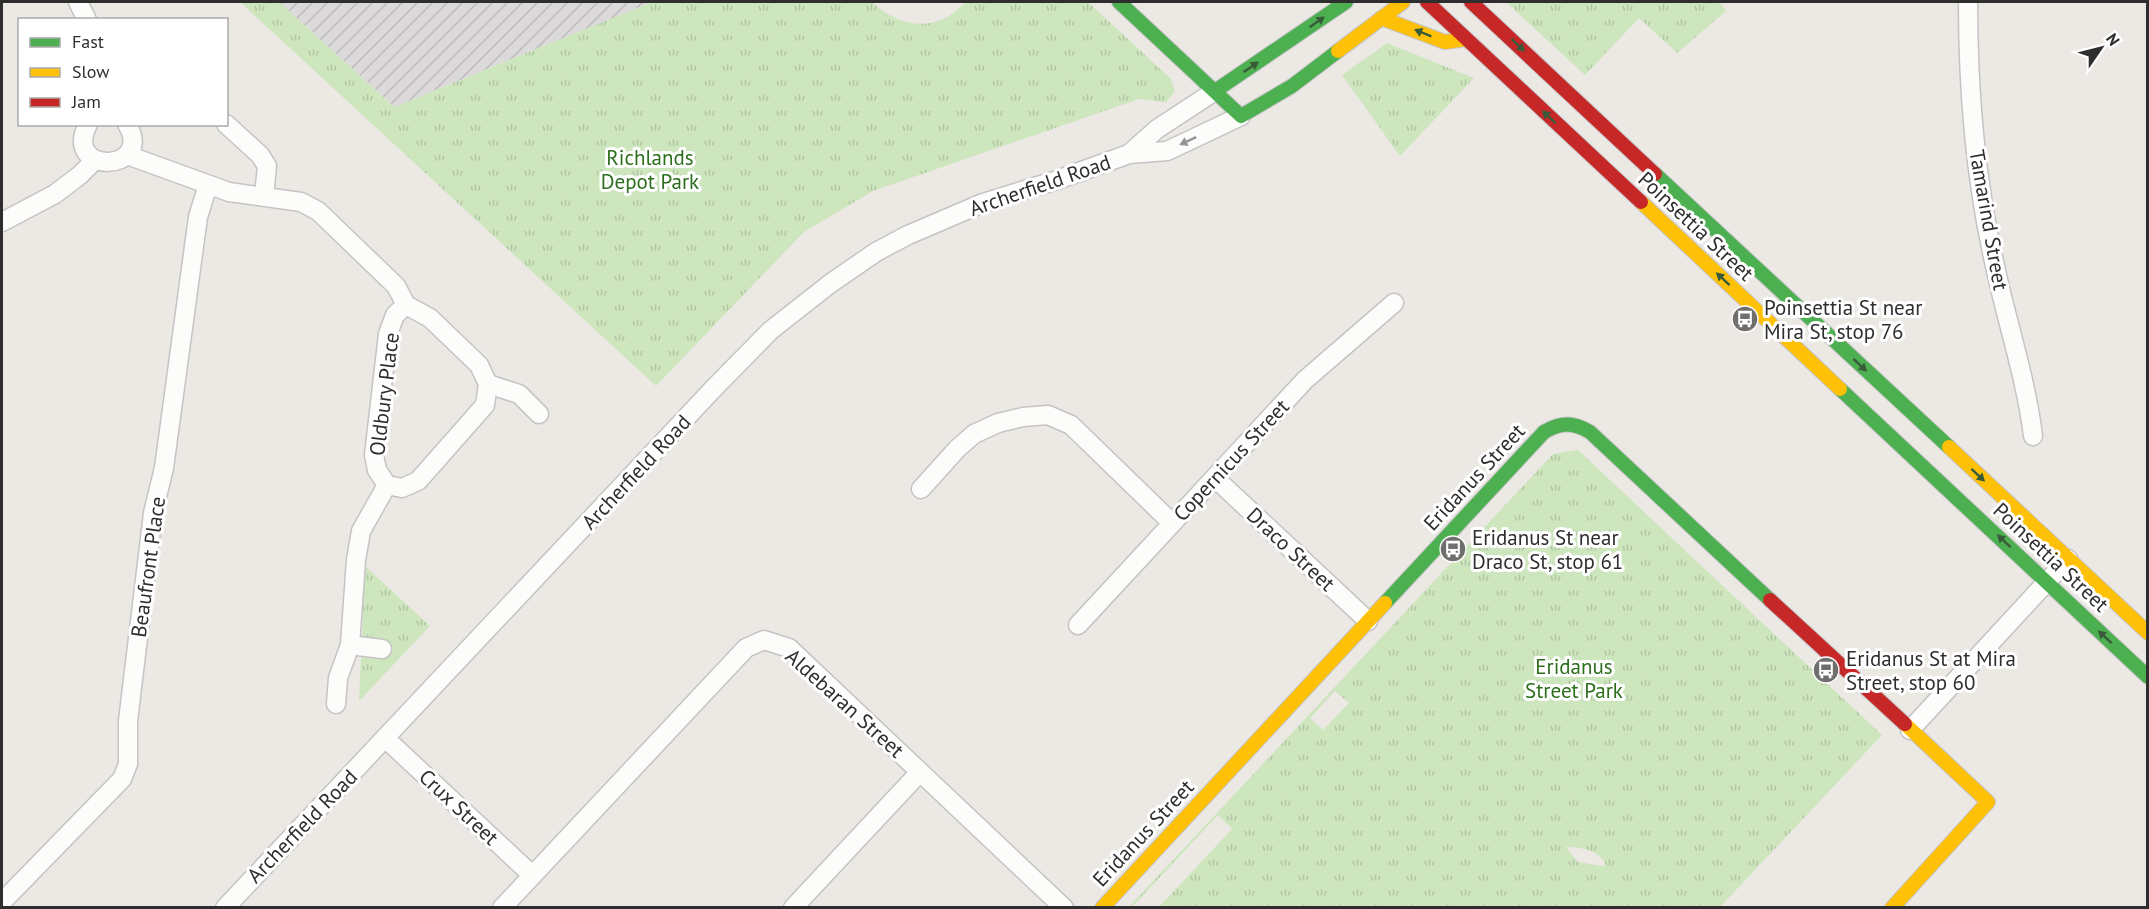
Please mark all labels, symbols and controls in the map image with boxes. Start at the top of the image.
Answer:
one-way arrow [1309,17,1324,29]
legend [18,18,228,126]
north arrow [2071,18,2131,78]
one-way arrow [1414,28,1432,37]
text: N [2102,29,2124,49]
text: Fast [72,30,104,53]
one-way arrow [1510,38,1525,52]
text: Slow [72,60,110,83]
one-way arrow [1243,62,1259,73]
text: Jam [71,90,101,113]
one-way arrow [1542,110,1556,124]
one-way arrow [1180,136,1197,145]
park label: Richlands Depot Park [601,144,699,195]
street label: Archerfield Road [966,148,1114,222]
street label: Tamarind Street [1963,148,2015,292]
street label: Poinsettia Street [1633,166,1759,286]
one-way arrow [1717,273,1731,287]
place label: Poinsettia St near Mira St, stop 76 [1764,294,1922,345]
bus stop icon: Poinsettia St near Mira St, stop 76 [1730,304,1760,334]
street label: Oldbury Place [363,331,405,457]
one-way arrow [1852,358,1867,372]
street label: Copernicus Street [1167,393,1295,527]
street label: Archerfield Road [576,409,696,535]
street label: Eridanus Street [1418,418,1530,536]
one-way arrow [1970,468,1985,482]
street label: Beaufront Place [125,495,171,639]
street label: Poinsettia Street [1988,497,2114,617]
street label: Draco Street [1241,501,1341,597]
place label: Eridanus St near Draco St, stop 61 [1472,524,1623,575]
bus stop icon: Eridanus St near Draco St, stop 61 [1438,534,1468,564]
one-way arrow [1997,535,2011,549]
one-way arrow [2098,631,2113,644]
street label: Aldebaran Street [780,643,910,763]
place label: Eridanus St at Mira Street, stop 60 [1846,645,2016,696]
park label: Eridanus Street Park [1525,653,1623,704]
bus stop icon: Eridanus St at Mira Street, stop 60 [1811,655,1841,685]
street label: Archerfield Road [241,763,363,889]
street label: Crux Street [413,763,505,851]
street label: Eridanus Street [1087,774,1199,892]

